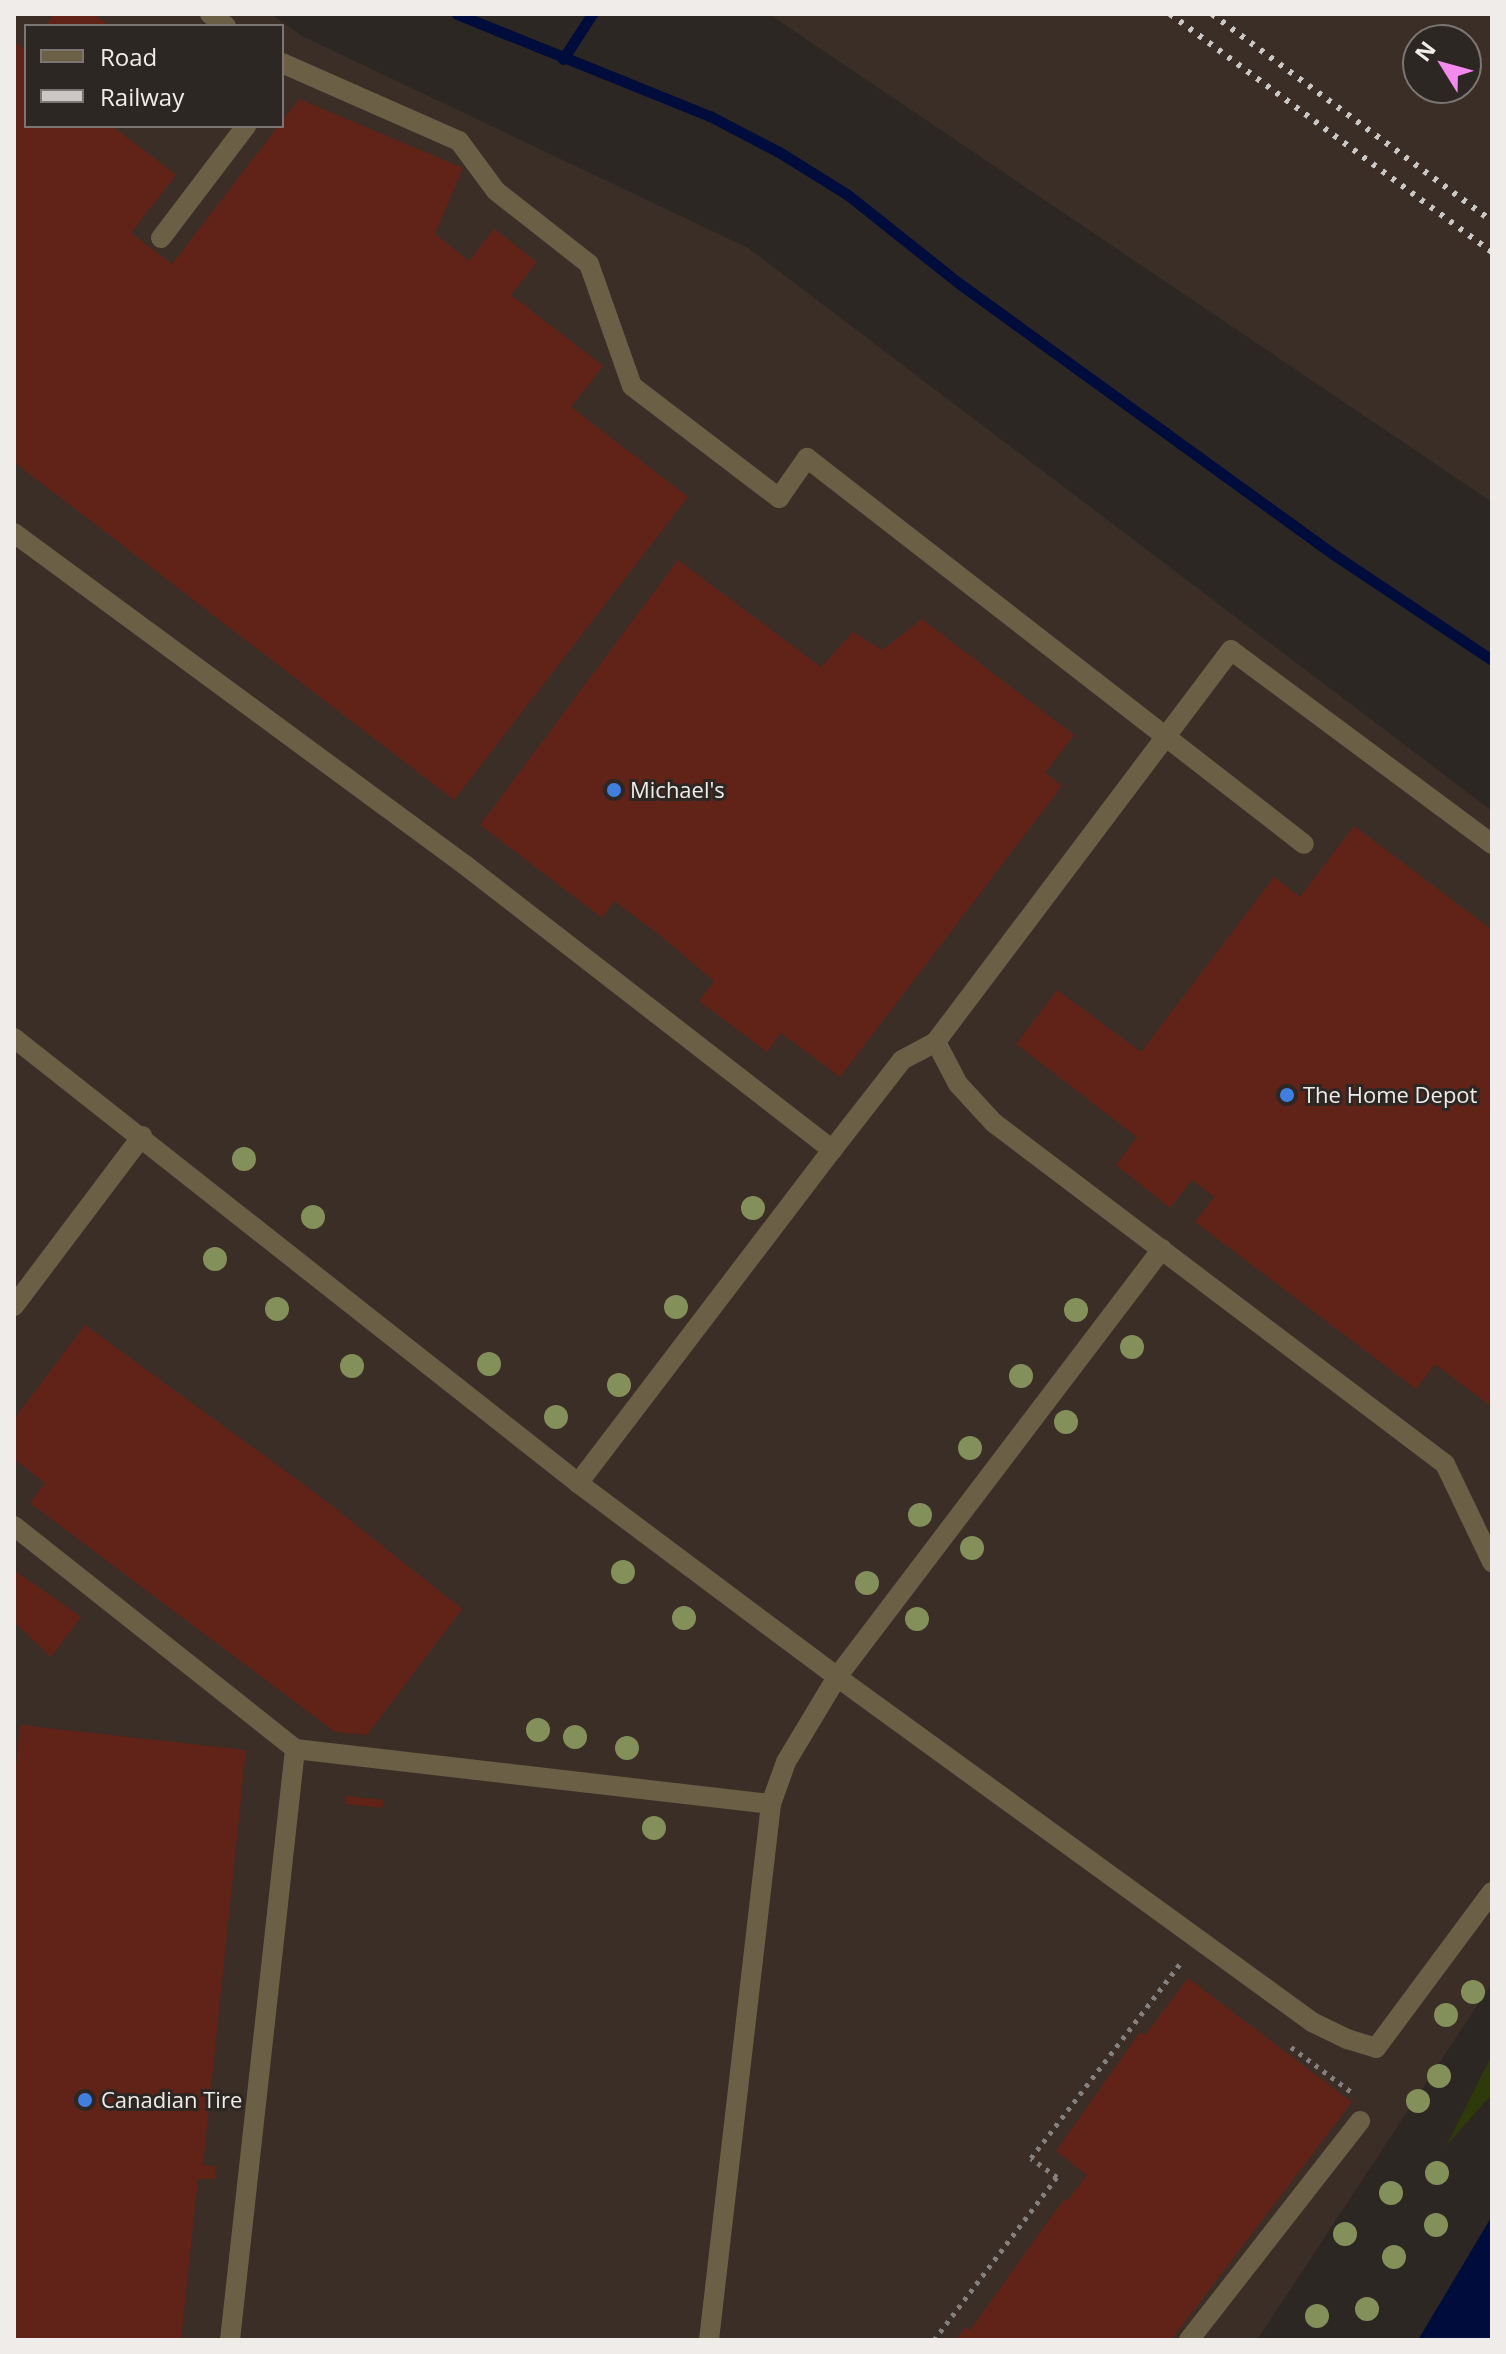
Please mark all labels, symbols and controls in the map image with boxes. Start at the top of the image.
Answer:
legend [24,24,284,128]
north arrow [1402,24,1482,104]
text: N [1407,35,1442,67]
text: Road [100,40,157,73]
text: Railway [100,80,184,113]
place label: Michael's [630,777,725,803]
marker: Michael's [605,781,623,799]
place label: The Home Depot [1303,1082,1477,1108]
marker: The Home Depot [1278,1086,1296,1104]
place label: Canadian Tire [101,2087,242,2113]
marker: Canadian Tire [76,2091,94,2109]

